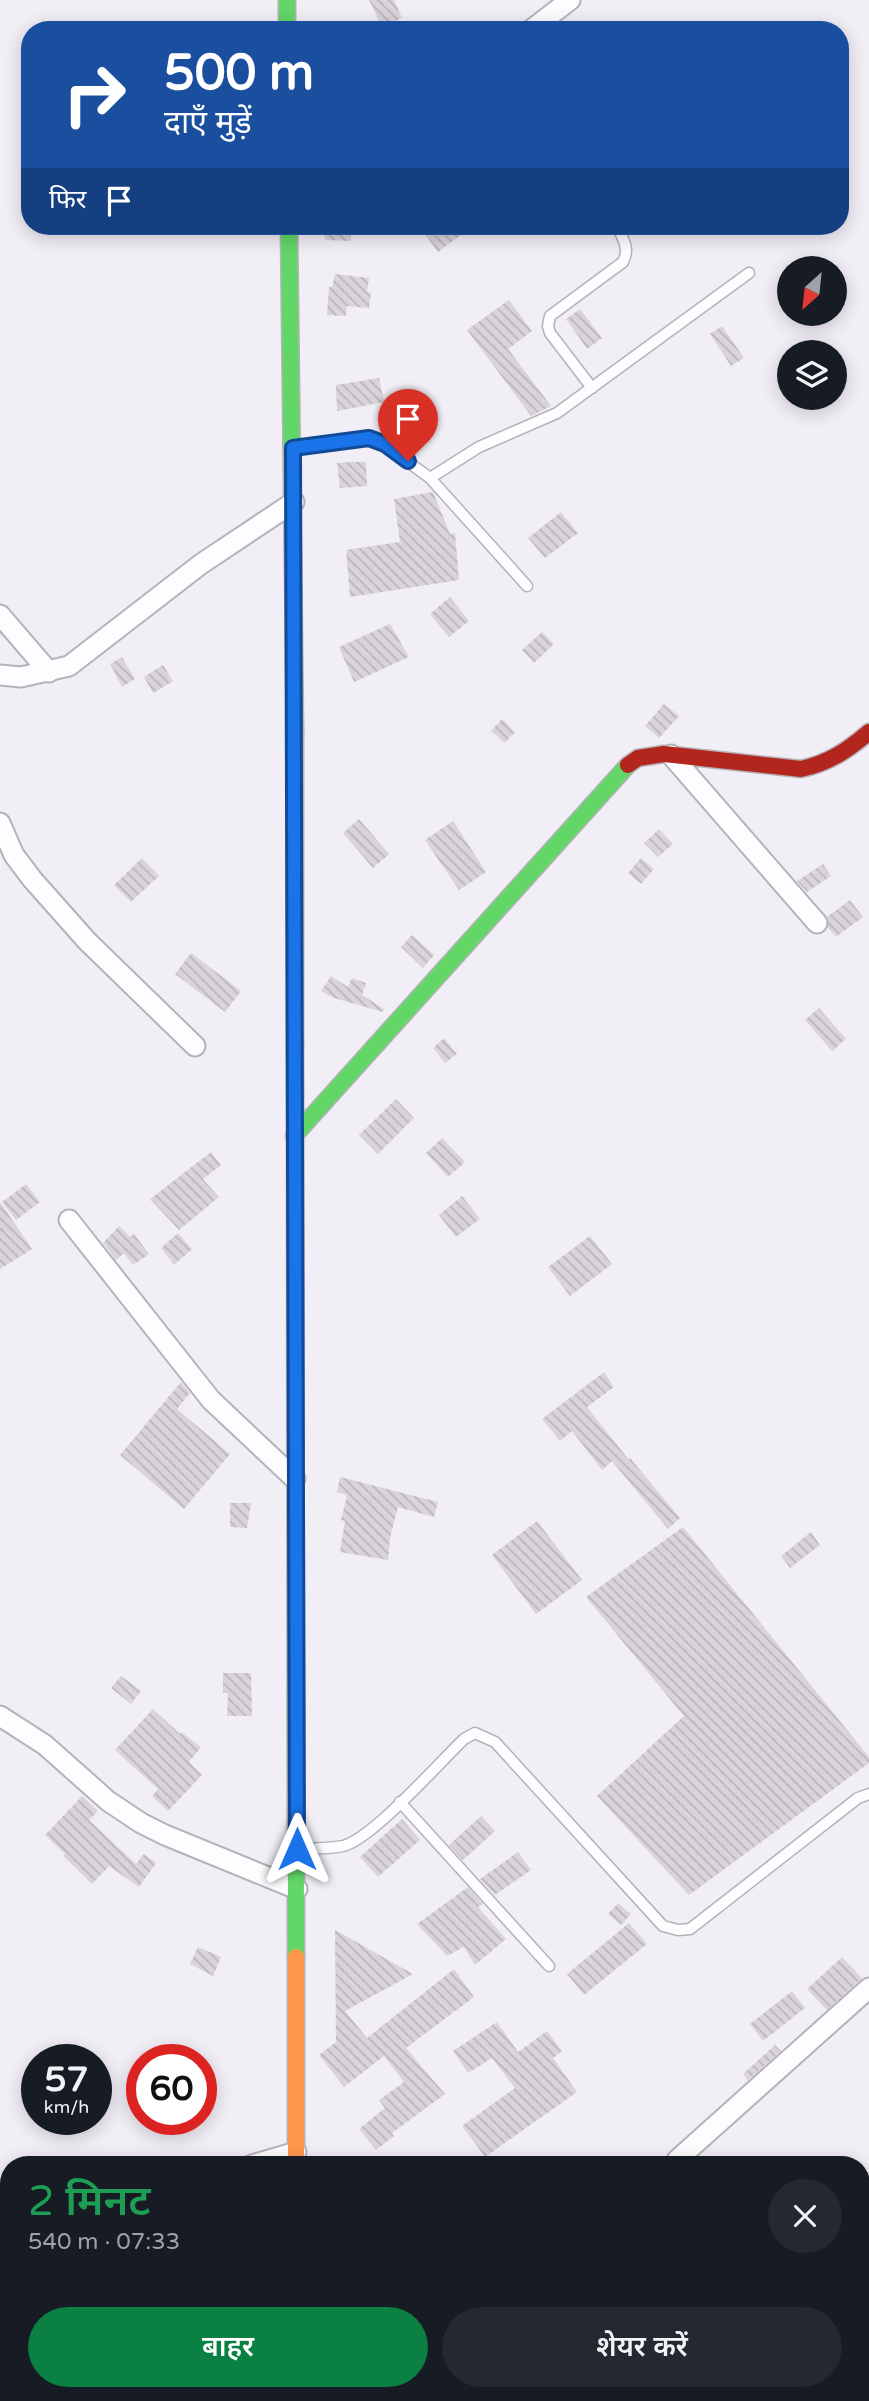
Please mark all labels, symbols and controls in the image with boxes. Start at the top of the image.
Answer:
text: 500 m [164,44,314,103]
icon: right [49,49,140,140]
text: दाएँ मुड़ें [164,104,252,142]
icon: arrive [100,182,138,220]
text: फिर [49,184,86,215]
north arrow [777,256,847,326]
map controls [777,256,847,410]
button: layers [777,340,847,410]
pin [378,389,438,461]
icon: arrive [389,400,427,438]
position arrow [260,1812,334,1886]
speed limit sign: 60 [126,2044,217,2135]
text: 57 [45,2059,88,2101]
text: km/h [44,2096,89,2118]
text: 2 मिनट [28,2176,151,2227]
button: close [768,2179,842,2253]
text: 540 m · 07:33 [28,2228,180,2256]
button: बाहर [28,2307,428,2387]
button: शेयर करें [442,2307,842,2387]

